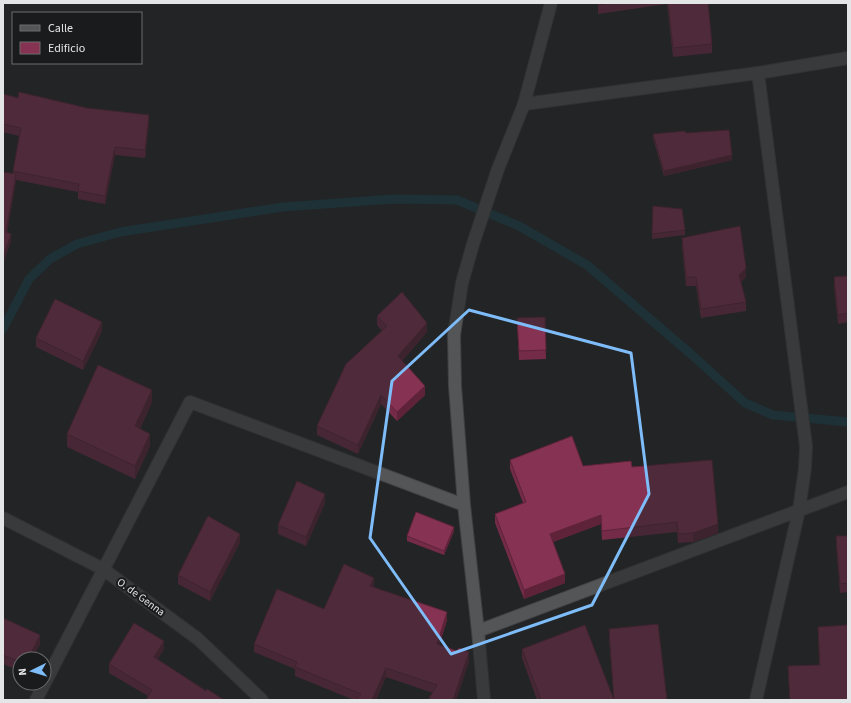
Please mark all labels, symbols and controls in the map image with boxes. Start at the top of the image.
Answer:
legend [12,12,142,64]
text: Calle [48,20,73,37]
text: Edificio [48,40,85,57]
street label: O. de Genna [114,575,168,619]
north arrow [12,651,52,691]
text: N [15,668,30,676]

